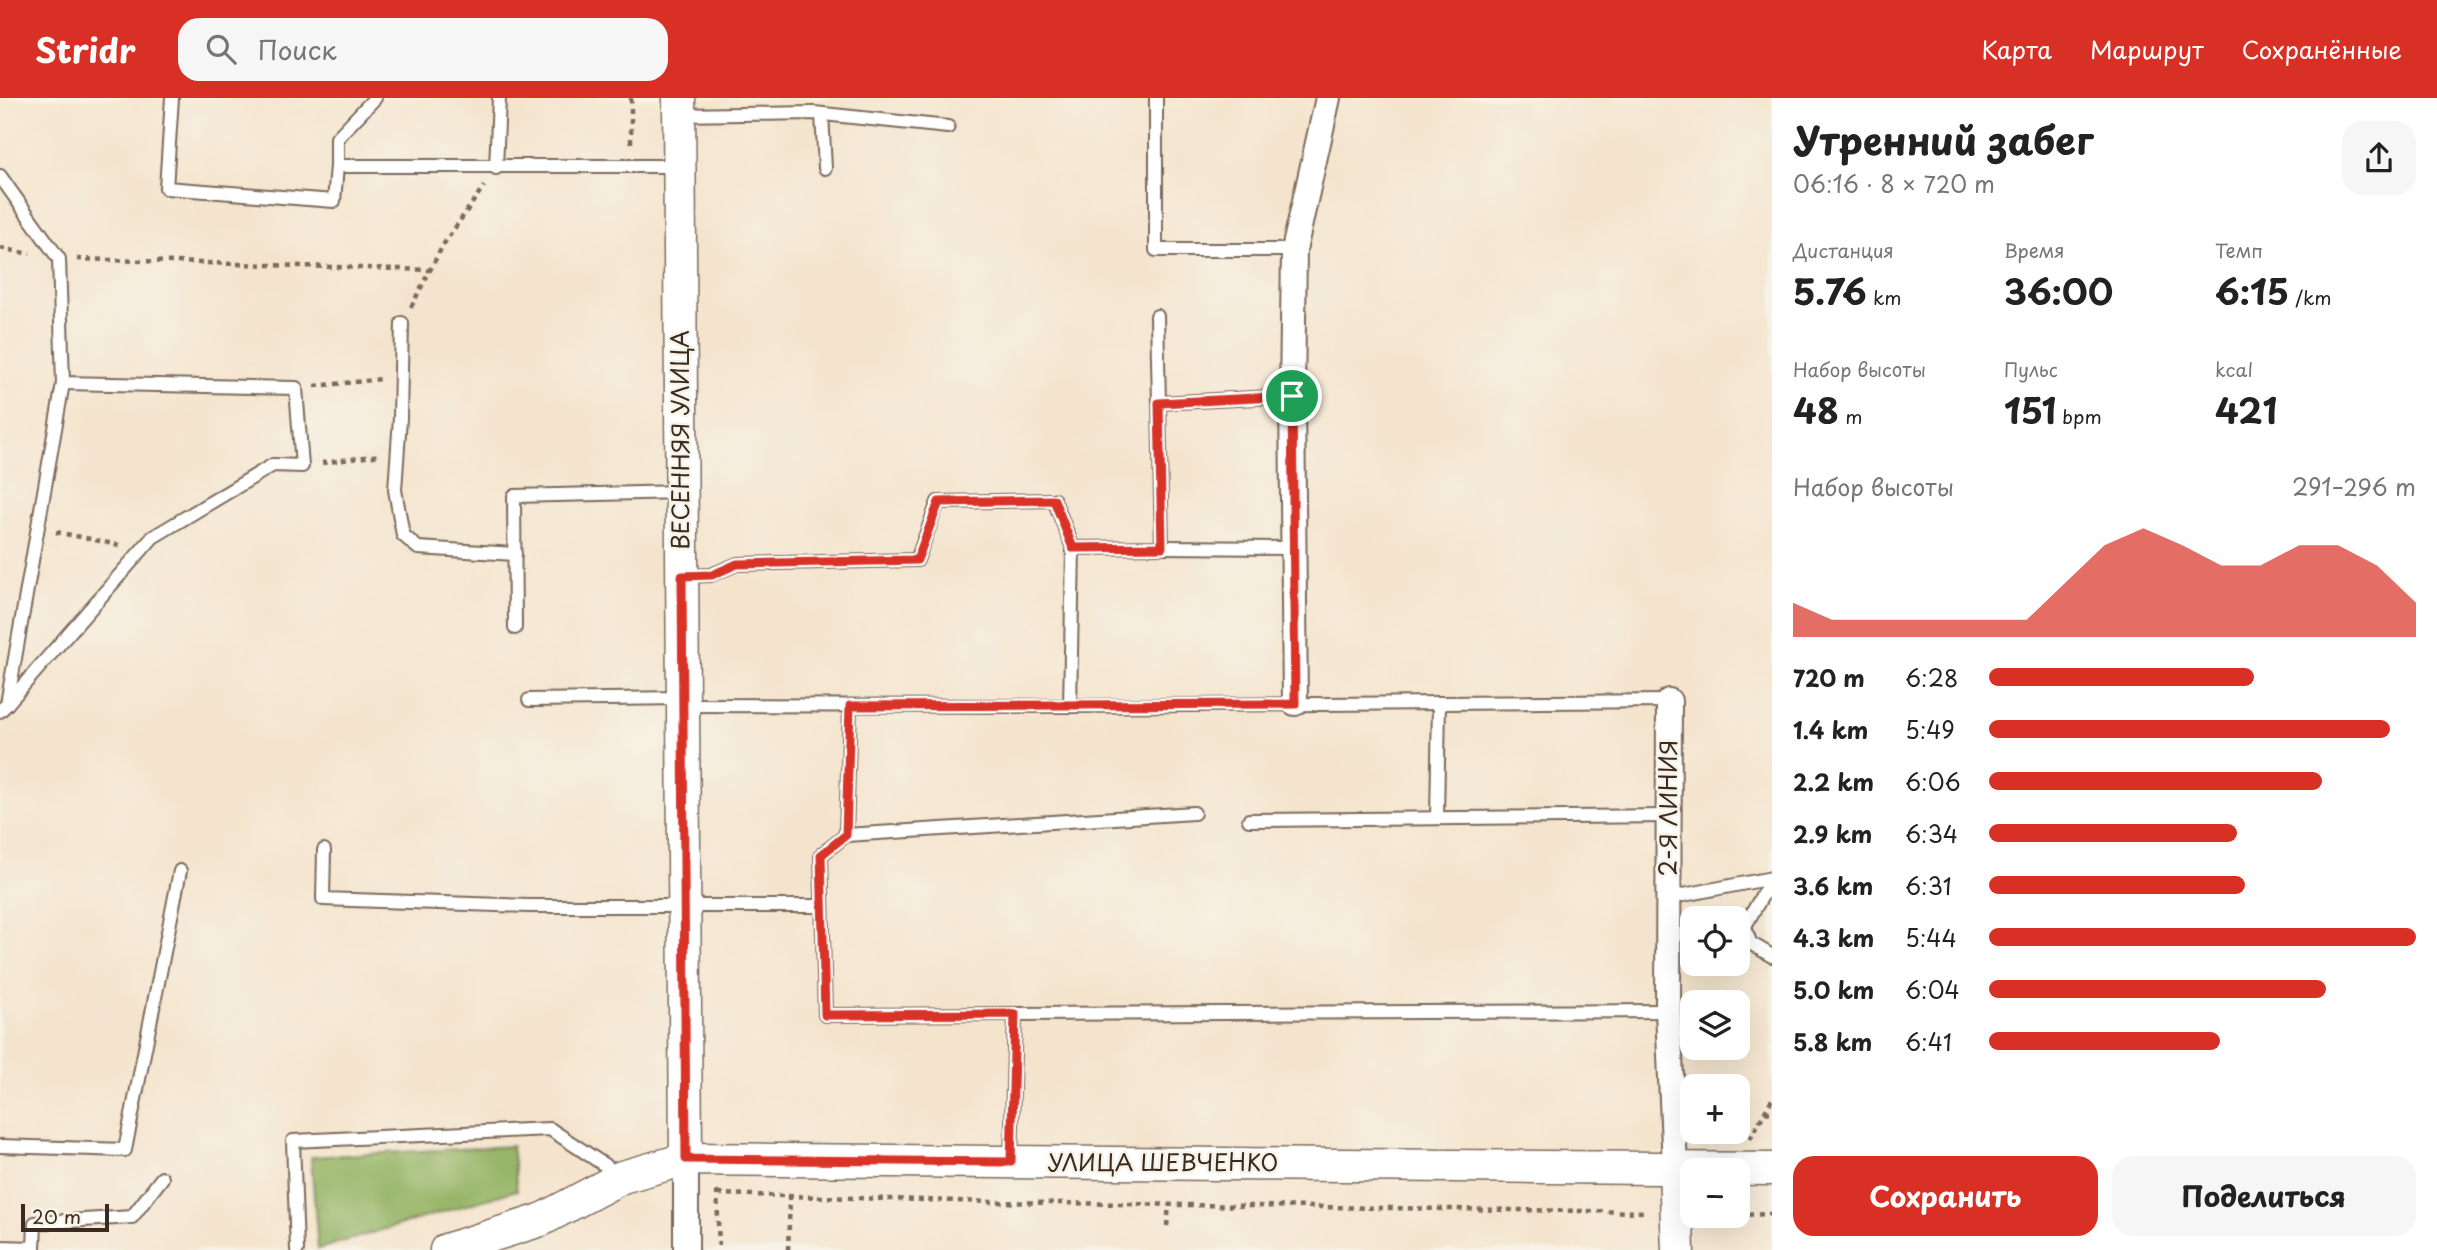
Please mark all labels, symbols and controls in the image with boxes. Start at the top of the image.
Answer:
search box [178,18,668,81]
text: Stridr [35,24,136,74]
icon: search [202,30,240,68]
text: Поиск [258,30,337,69]
text: Карта [1981,31,2052,67]
text: Маршрут [2090,31,2204,67]
text: Сохранённые [2242,31,2402,67]
text: Утренний забег [1793,111,2093,168]
button: share [2342,121,2416,195]
text: 06:16 · 8 × 720 m [1793,166,1995,201]
text: Дистанция [1793,236,1894,264]
text: Время [2004,236,2065,264]
text: Темп [2215,236,2263,264]
text: 5.76 [1793,264,1867,317]
text: 36:00 [2004,264,2113,317]
text: 6:15 [2215,264,2289,317]
text: km [1867,283,1902,311]
text: /km [2289,283,2332,311]
street label: ВЕСЕННЯЯ УЛИЦА [662,330,697,550]
text: Набор высоты [1793,355,1926,383]
text: Пульс [2004,355,2058,383]
text: kcal [2215,355,2253,383]
pin [1262,366,1322,426]
icon: arrive [1273,377,1311,415]
text: 48 [1793,383,1839,436]
text: 151 [2004,383,2056,436]
text: 421 [2215,383,2277,436]
text: m [1839,402,1862,430]
text: bpm [2056,402,2102,430]
text: Набор высоты [1793,469,1954,504]
text: 291–296 m [2292,469,2416,504]
text: 720 m [1793,660,1865,695]
text: 6:28 [1905,660,1958,695]
text: 1.4 km [1793,712,1868,747]
text: 5:49 [1905,712,1955,747]
street label: 2-Я ЛИНИЯ [1650,740,1685,876]
text: 2.2 km [1793,764,1874,799]
text: 6:06 [1905,764,1961,799]
text: 2.9 km [1793,816,1872,851]
text: 6:34 [1905,816,1958,851]
text: 3.6 km [1793,868,1873,903]
text: 6:31 [1905,868,1952,903]
map controls [1680,906,1750,1228]
button: locate [1680,906,1750,976]
text: 4.3 km [1793,920,1874,955]
text: 5:44 [1905,920,1957,955]
text: 5.0 km [1793,972,1874,1007]
text: 6:04 [1905,972,1960,1007]
button: layers [1680,990,1750,1060]
text: 5.8 km [1793,1024,1872,1059]
text: 6:41 [1905,1024,1952,1059]
button: + [1680,1074,1750,1144]
street label: УЛИЦА ШЕВЧЕНКО [1048,1144,1278,1179]
button: Сохранить [1793,1156,2098,1236]
button: Поделиться [2112,1156,2416,1236]
button: − [1680,1158,1750,1228]
scale bar [21,1201,108,1233]
text: 20 m [32,1202,81,1230]

